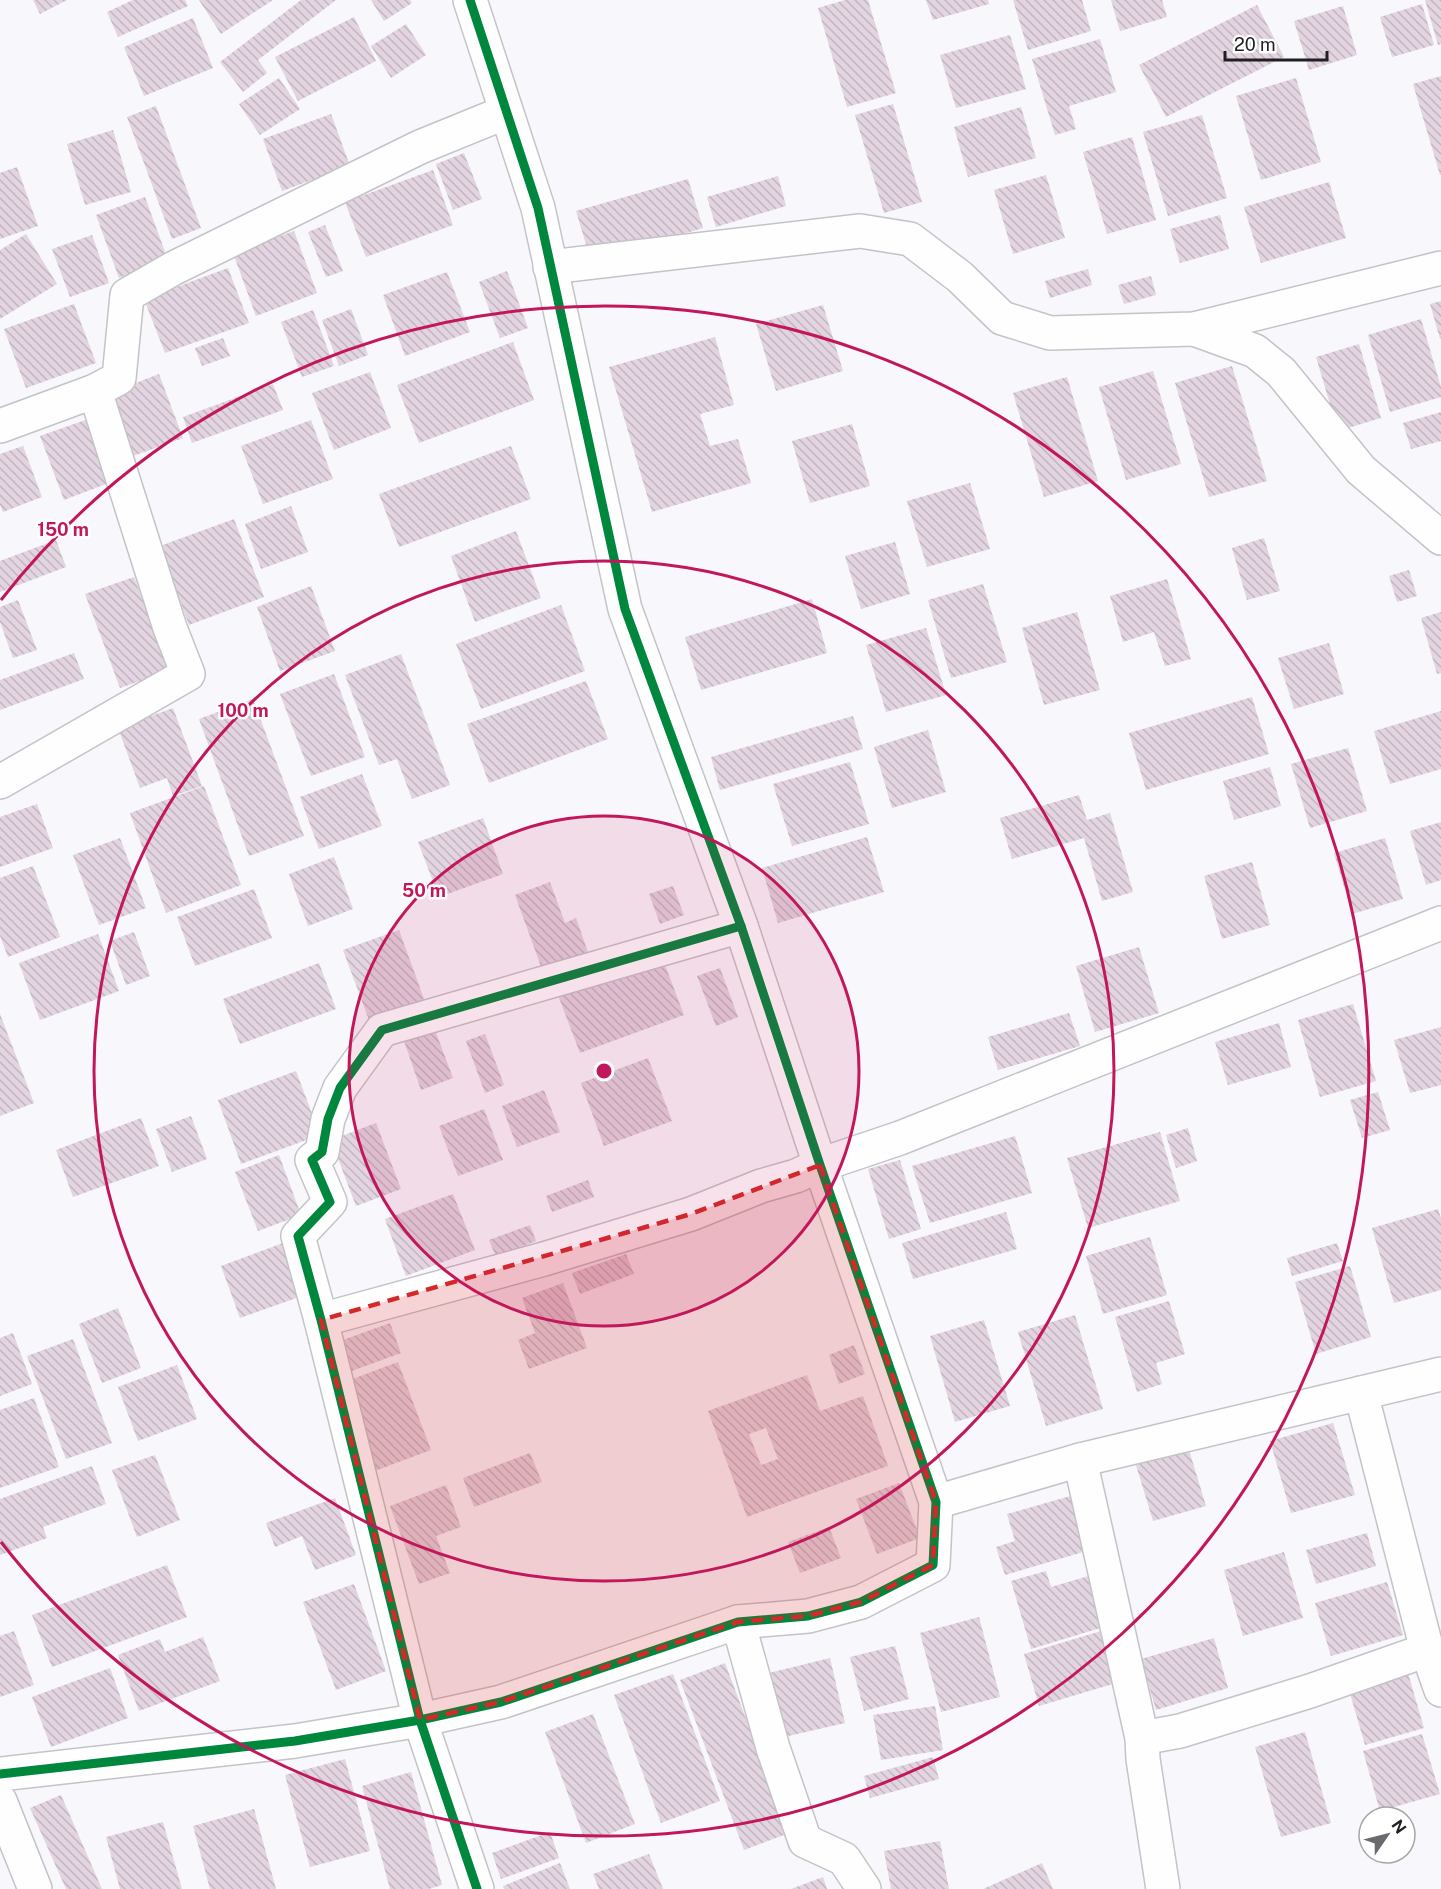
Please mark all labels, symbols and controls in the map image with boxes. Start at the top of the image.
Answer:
scale bar [1225,24,1327,62]
text: 20 m [1234,34,1276,55]
text: 150 m [37,519,89,540]
text: 100 m [217,700,269,721]
text: 50 m [402,880,446,901]
centre of rings [594,1061,614,1081]
north arrow [1357,1805,1417,1865]
text: N [1388,1816,1410,1837]

